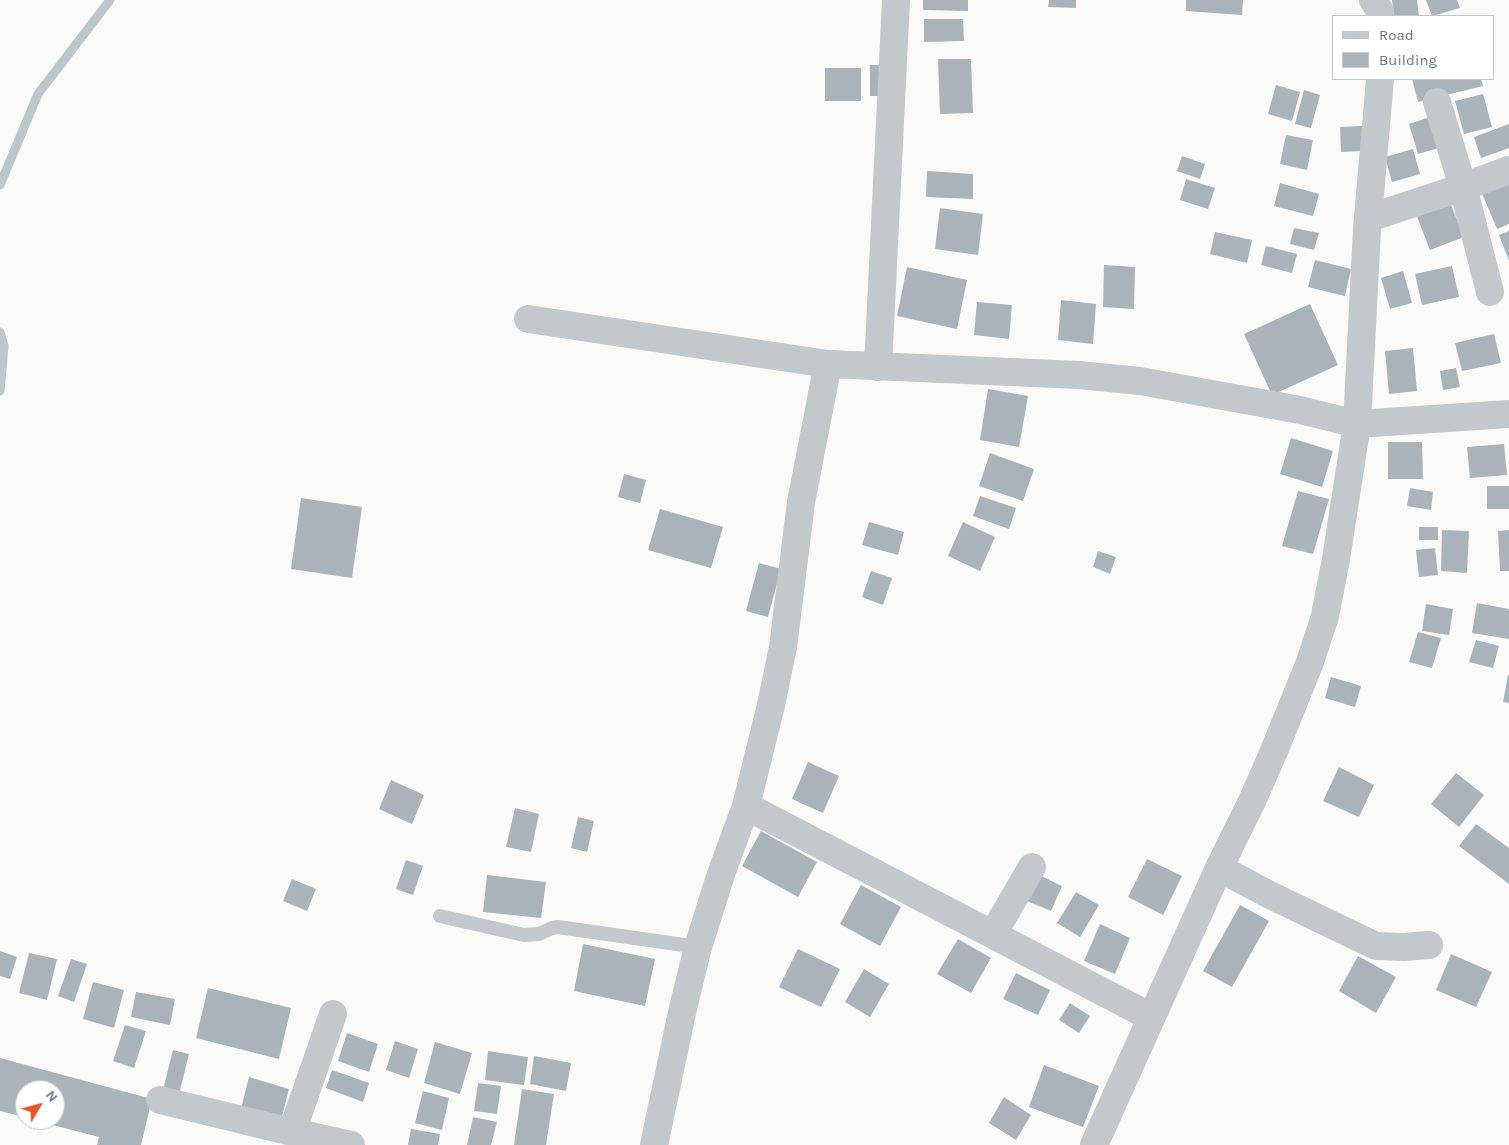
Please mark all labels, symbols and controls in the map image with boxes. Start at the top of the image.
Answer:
legend [1332,15,1494,80]
text: Road [1379,26,1414,44]
text: Building [1379,51,1437,69]
north arrow [15,1080,65,1130]
text: N [42,1087,61,1105]

